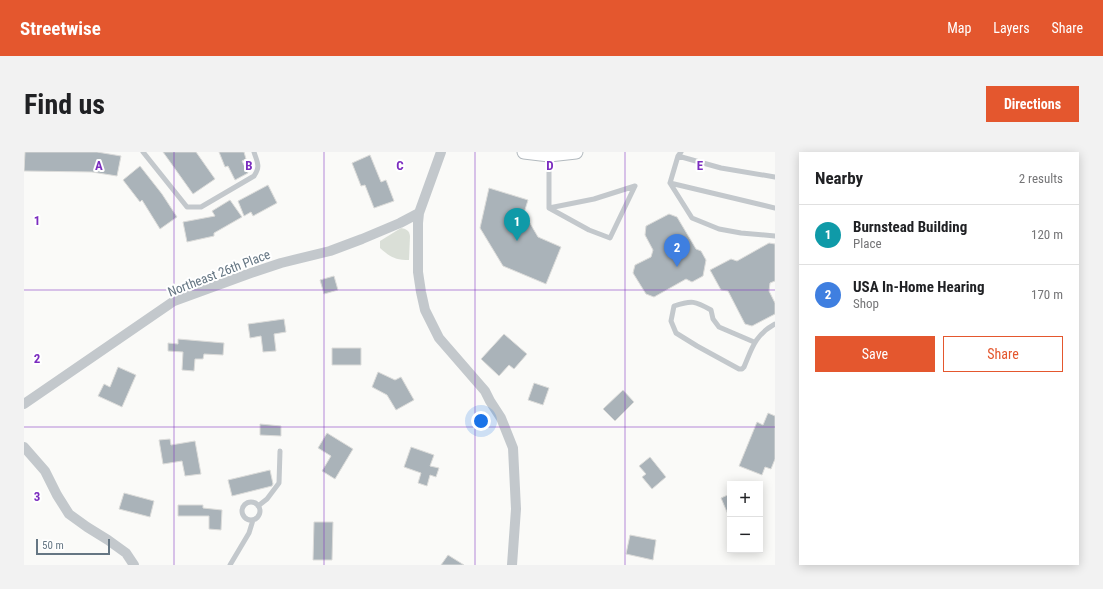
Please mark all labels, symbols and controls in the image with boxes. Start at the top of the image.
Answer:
text: Streetwise [20,17,101,40]
text: Map [947,20,971,36]
text: Layers [993,20,1030,36]
text: Share [1052,20,1083,36]
button: Directions [986,86,1079,122]
text: Find us [24,88,105,121]
text: A [95,158,103,173]
text: B [245,158,253,173]
text: C [396,158,404,173]
text: D [546,158,554,173]
text: E [697,158,704,173]
text: Nearby [815,168,863,188]
text: 2 results [1019,171,1063,186]
pin: 1 [504,208,530,241]
text: 1 [34,213,40,228]
text: Burnstead Building [853,218,967,236]
text: 1 [825,227,831,242]
text: 120 m [1031,227,1063,242]
pin: 2 [664,234,690,267]
text: Place [853,236,882,251]
street label: Northeast 26th Place [166,247,272,299]
text: USA In-Home Hearing [853,278,984,296]
text: 2 [825,287,831,302]
text: 170 m [1031,287,1063,302]
text: Shop [853,296,879,311]
button: Save [815,336,935,372]
button: Share [943,336,1063,372]
text: 2 [34,351,41,366]
your location [471,411,491,431]
map controls [727,481,763,553]
button: + [727,481,763,517]
text: 3 [34,489,40,504]
button: − [727,517,763,553]
scale bar [36,537,110,556]
text: 50 m [42,539,64,552]

